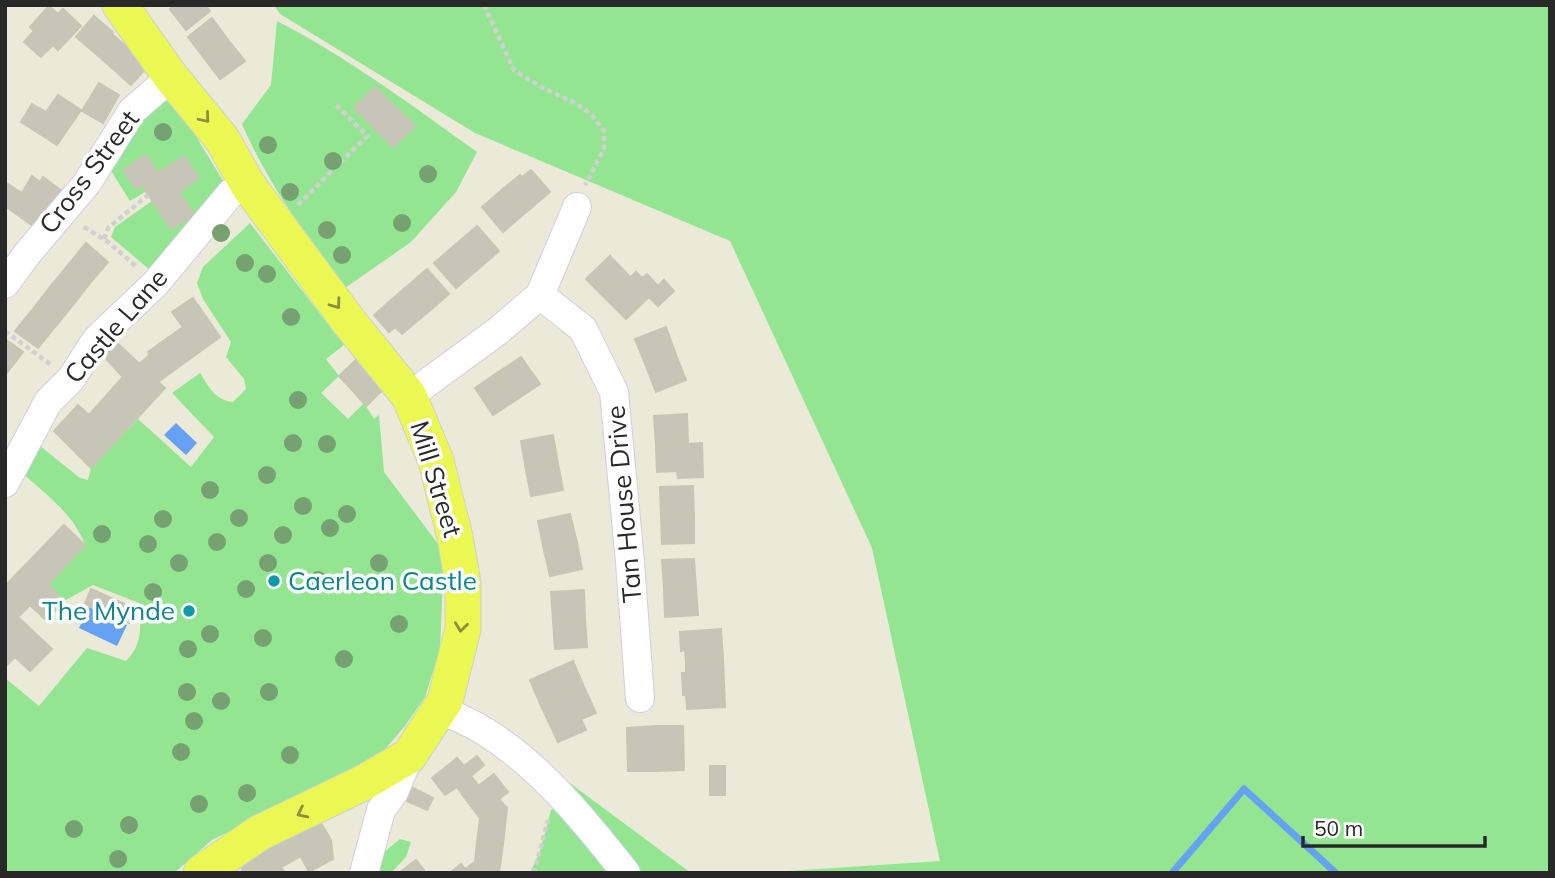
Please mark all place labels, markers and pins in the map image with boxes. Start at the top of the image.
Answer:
place label: Caerleon Castle [288,564,477,597]
marker: Caerleon Castle [266,573,282,589]
place label: The Mynde [42,594,175,627]
marker: The Mynde [181,603,197,619]

